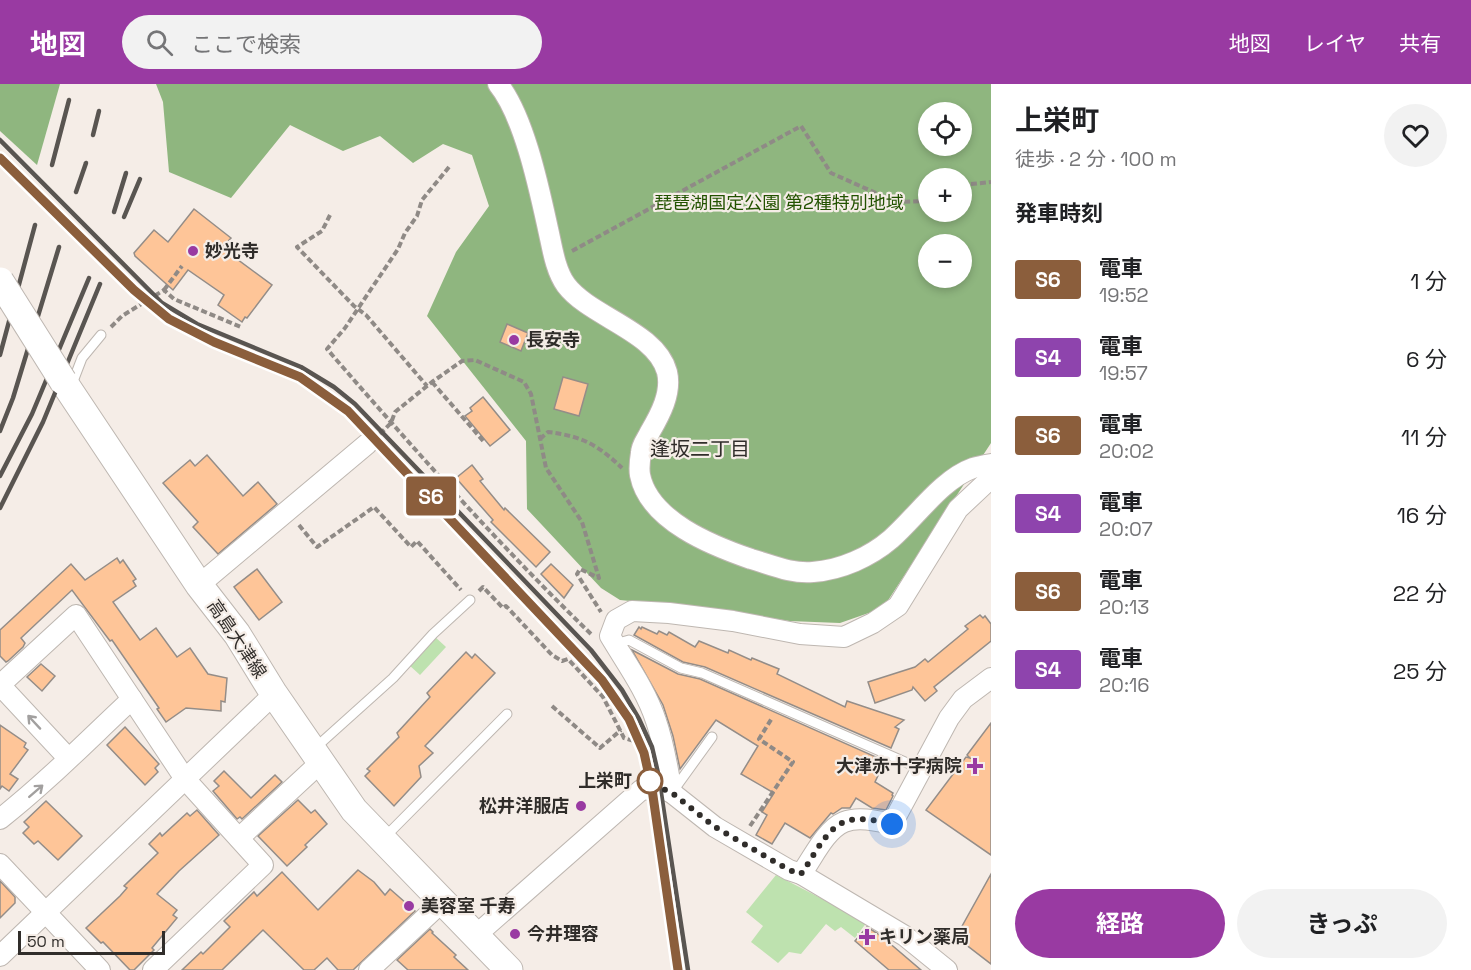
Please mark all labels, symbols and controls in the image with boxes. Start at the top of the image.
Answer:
search box [122,15,542,69]
text: 地図 [30,26,86,62]
icon: search [143,26,176,59]
text: ここで検索 [191,30,301,58]
text: 地図 [1229,30,1271,57]
text: レイヤ [1304,30,1366,57]
text: 共有 [1399,30,1441,57]
map controls [918,102,972,288]
button: locate [918,102,972,156]
text: 上栄町 [1015,102,1099,138]
button: heart [1384,104,1447,167]
text: 徒歩 · 2 分 · 100 m [1015,146,1177,172]
button: + [918,168,972,222]
park label: 琵琶湖国定公園 第2種特別地域 [654,191,904,214]
text: 発車時刻 [1015,199,1103,227]
button: − [918,234,972,288]
place label: 妙光寺 [205,239,259,262]
marker: 妙光寺 [186,244,200,258]
text: 電車 [1099,254,1143,282]
text: S6 [1035,266,1061,293]
text: 1 分 [1410,267,1447,295]
text: 19:52 [1099,282,1149,308]
place label: 長安寺 [526,328,580,351]
text: 電車 [1099,332,1143,360]
marker: 長安寺 [507,333,521,347]
text: S4 [1035,344,1061,371]
text: 6 分 [1406,345,1447,373]
text: 19:57 [1099,360,1148,386]
text: 電車 [1099,410,1143,438]
text: S6 [1035,422,1061,449]
text: 11 分 [1401,423,1447,451]
district label: 逢坂二丁目 [650,436,750,462]
text: 20:02 [1099,438,1154,464]
line badge: S6 [404,476,458,516]
text: S6 [418,483,444,510]
text: 電車 [1099,488,1143,516]
text: S4 [1035,500,1061,527]
text: 16 分 [1397,501,1447,529]
text: 20:07 [1099,516,1153,542]
text: 電車 [1099,566,1143,594]
text: S6 [1035,578,1061,605]
text: 22 分 [1393,579,1447,607]
text: 20:13 [1099,594,1149,620]
street label: 高島大津線 [203,595,272,682]
text: 電車 [1099,644,1143,672]
text: S4 [1035,656,1061,683]
text: 25 分 [1393,657,1447,685]
text: 20:16 [1099,672,1150,698]
one-way arrow [27,715,41,730]
place label: 大津赤十字病院 [836,754,962,777]
marker: 大津赤十字病院 [966,757,984,775]
marker: 上栄町 [637,768,663,794]
place label: 上栄町 [578,769,632,792]
one-way arrow [28,784,43,798]
place label: 松井洋服店 [479,794,569,817]
marker: 松井洋服店 [574,799,588,813]
your location [877,809,907,839]
button: 経路 [1015,889,1225,958]
button: きっぷ [1237,889,1447,958]
place label: 美容室 千寿 [421,894,516,917]
marker: 美容室 千寿 [402,899,416,913]
place label: 今井理容 [527,922,599,945]
place label: キリン薬局 [879,925,969,948]
marker: 今井理容 [508,927,522,941]
scale bar [18,928,165,956]
marker: キリン薬局 [860,930,874,944]
text: 50 m [27,931,65,952]

